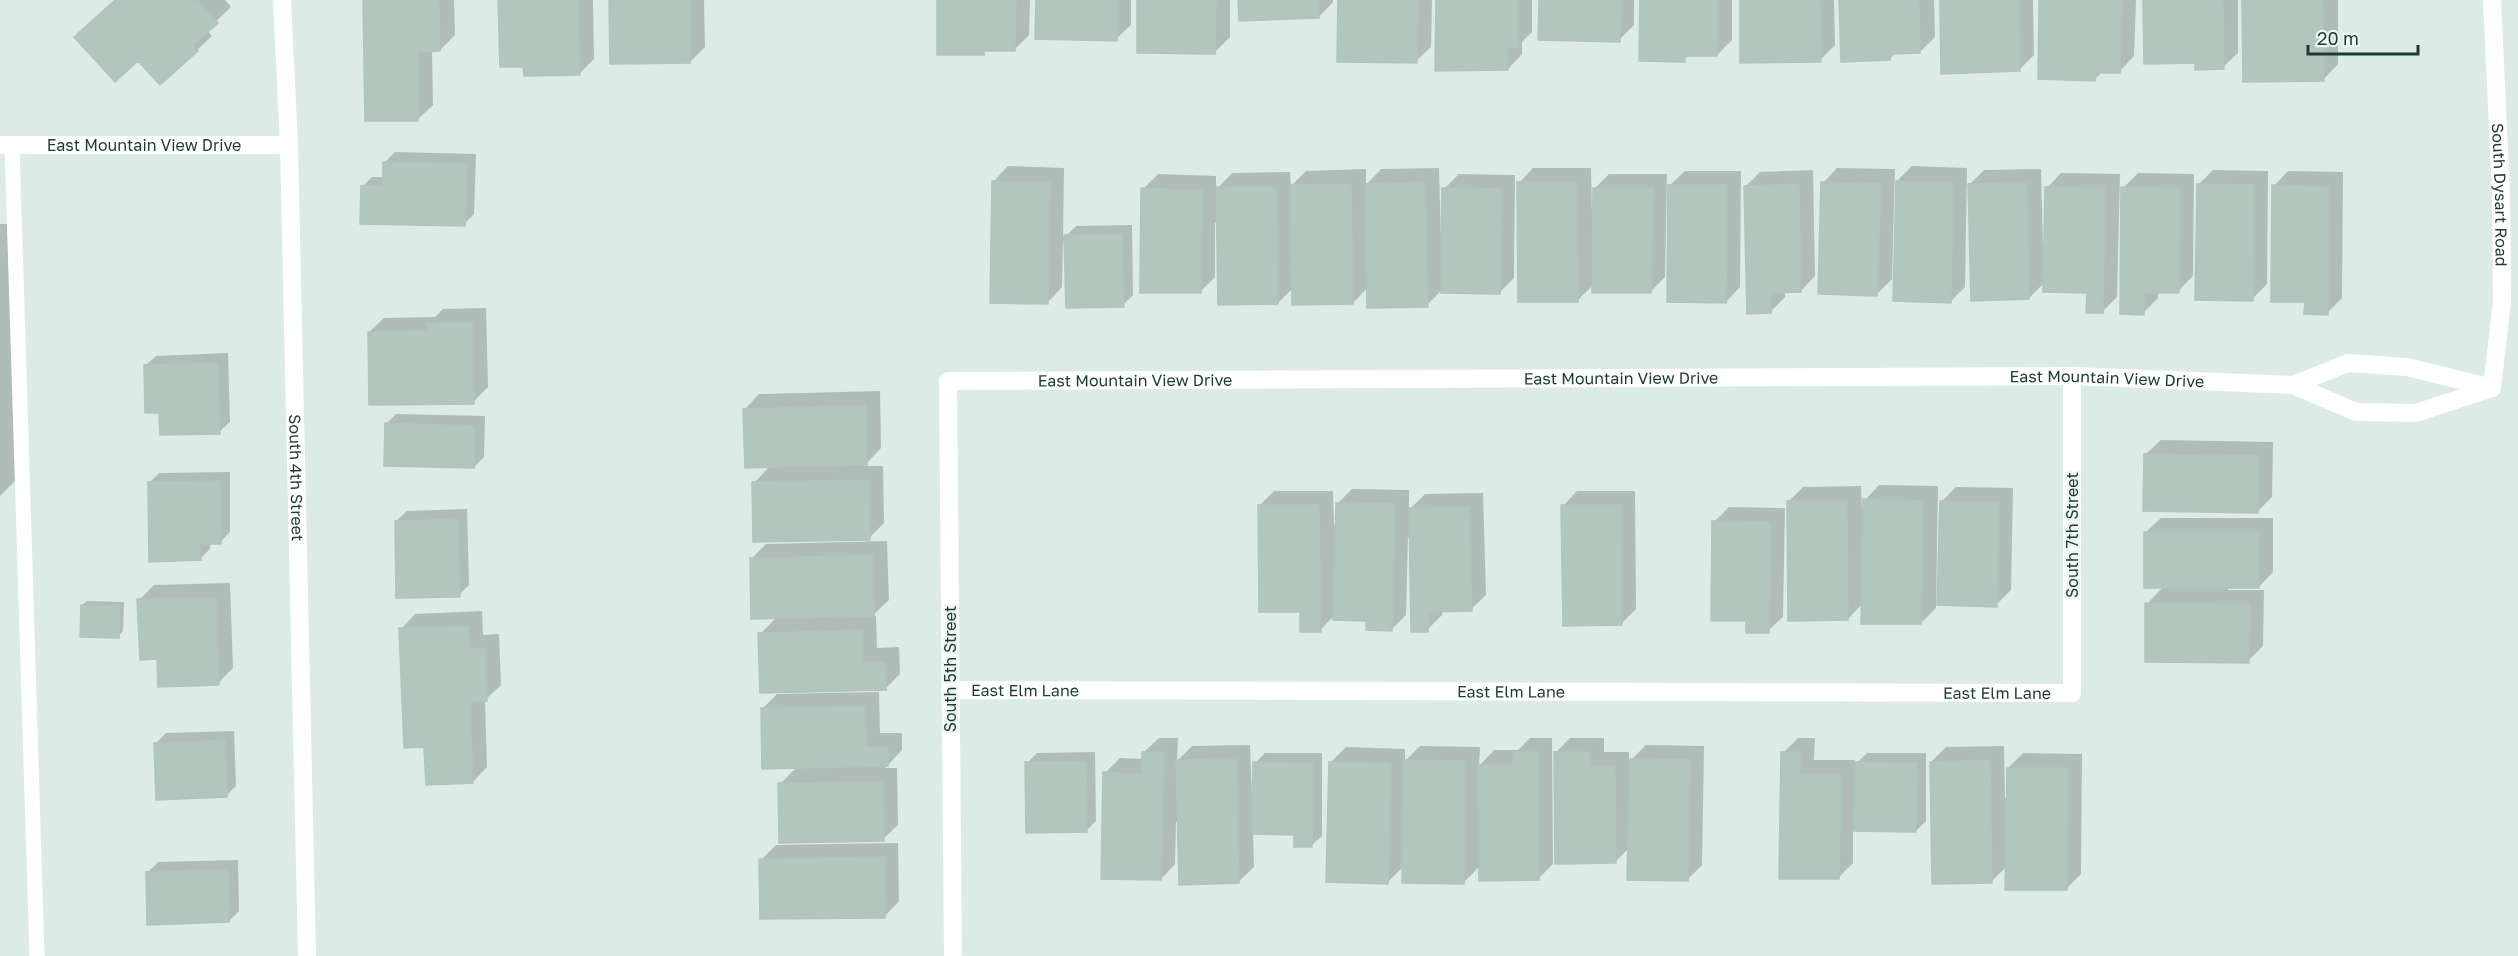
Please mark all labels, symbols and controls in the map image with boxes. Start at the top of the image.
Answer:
scale bar [2308,18,2418,56]
text: 20 m [2317,27,2359,49]
street label: South Dysart Road [2488,123,2512,267]
street label: East Mountain View Drive [47,135,241,155]
street label: East Mountain View Drive [2010,366,2205,391]
street label: East Mountain View Drive [1524,368,1718,388]
street label: East Mountain View Drive [1038,370,1232,391]
street label: South 4th Street [285,414,308,542]
street label: South 7th Street [2062,472,2082,598]
street label: South 5th Street [940,606,960,732]
street label: East Elm Lane [971,680,1079,700]
street label: East Elm Lane [1457,681,1565,702]
street label: East Elm Lane [1943,683,2051,703]

